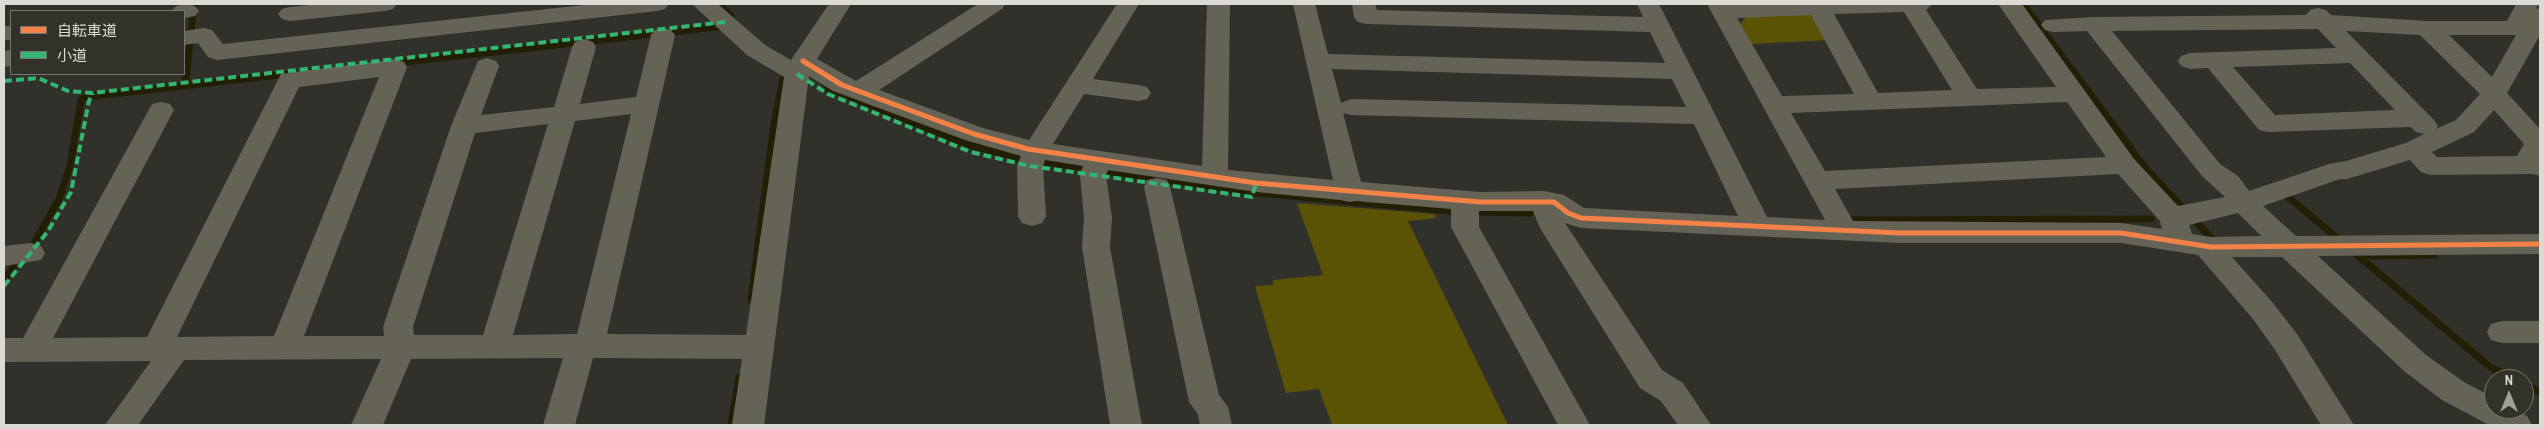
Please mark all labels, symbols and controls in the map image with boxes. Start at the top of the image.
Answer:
legend [10,10,185,75]
text: 自転車道 [57,20,117,41]
text: 小道 [57,45,87,66]
north arrow [2484,369,2534,419]
text: N [2505,371,2513,389]

